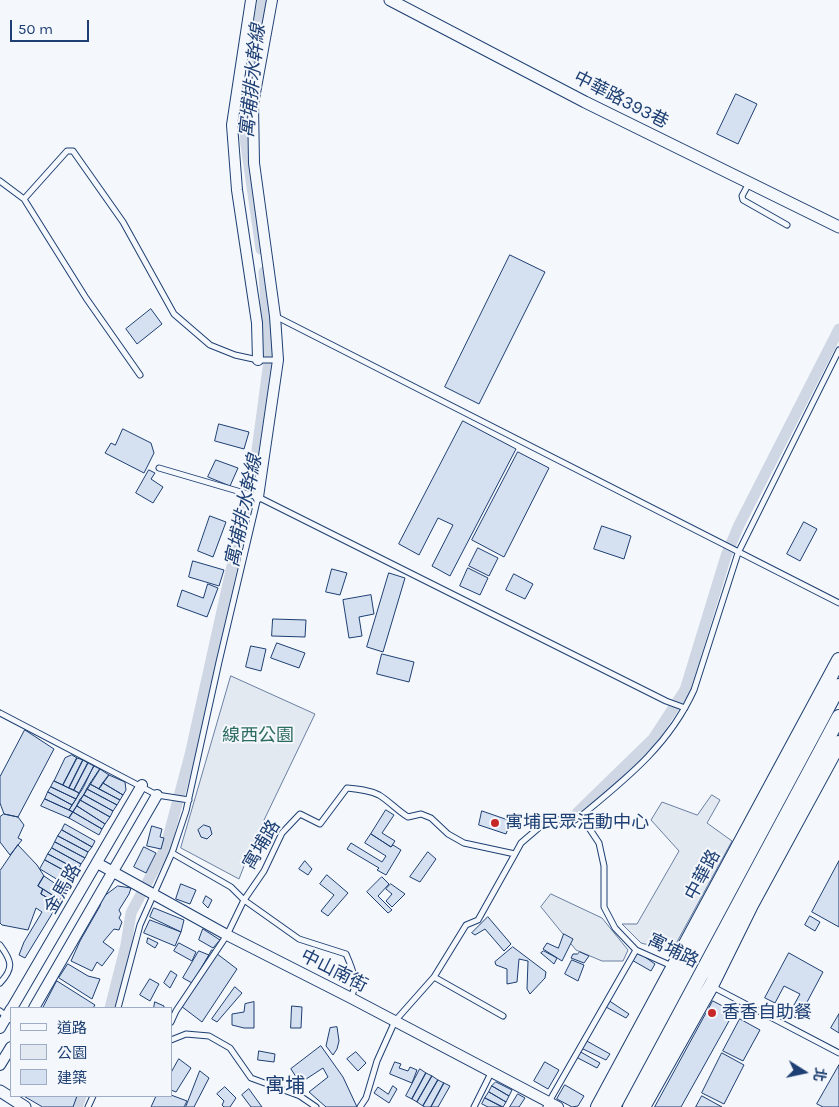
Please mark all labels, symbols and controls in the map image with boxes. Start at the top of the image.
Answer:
scale bar [12,10,91,42]
text: 50 m [18,20,53,38]
water label: 寓埔排水幹線 [236,23,270,139]
street label: 中華路393巷 [570,67,672,133]
water label: 寓埔排水幹線 [221,453,267,569]
park label: 線西公園 [222,725,294,747]
place label: 寓埔民眾活動中心 [505,812,649,834]
street label: 寓埔路 [239,816,285,874]
marker: 寓埔民眾活動中心 [489,817,501,829]
street label: 中華路 [681,846,725,904]
street label: 金馬路 [40,860,86,918]
street label: 寓埔路 [644,929,702,973]
street label: 中山南街 [297,945,371,997]
place label: 香香自助餐 [722,1002,812,1024]
legend [10,1007,172,1097]
marker: 香香自助餐 [706,1007,718,1019]
text: 道路 [57,1019,87,1037]
text: 公園 [57,1044,87,1062]
north arrow [779,1047,829,1097]
text: 北 [810,1066,829,1083]
text: 建築 [57,1069,87,1087]
district label: 寓埔 [265,1074,305,1098]

